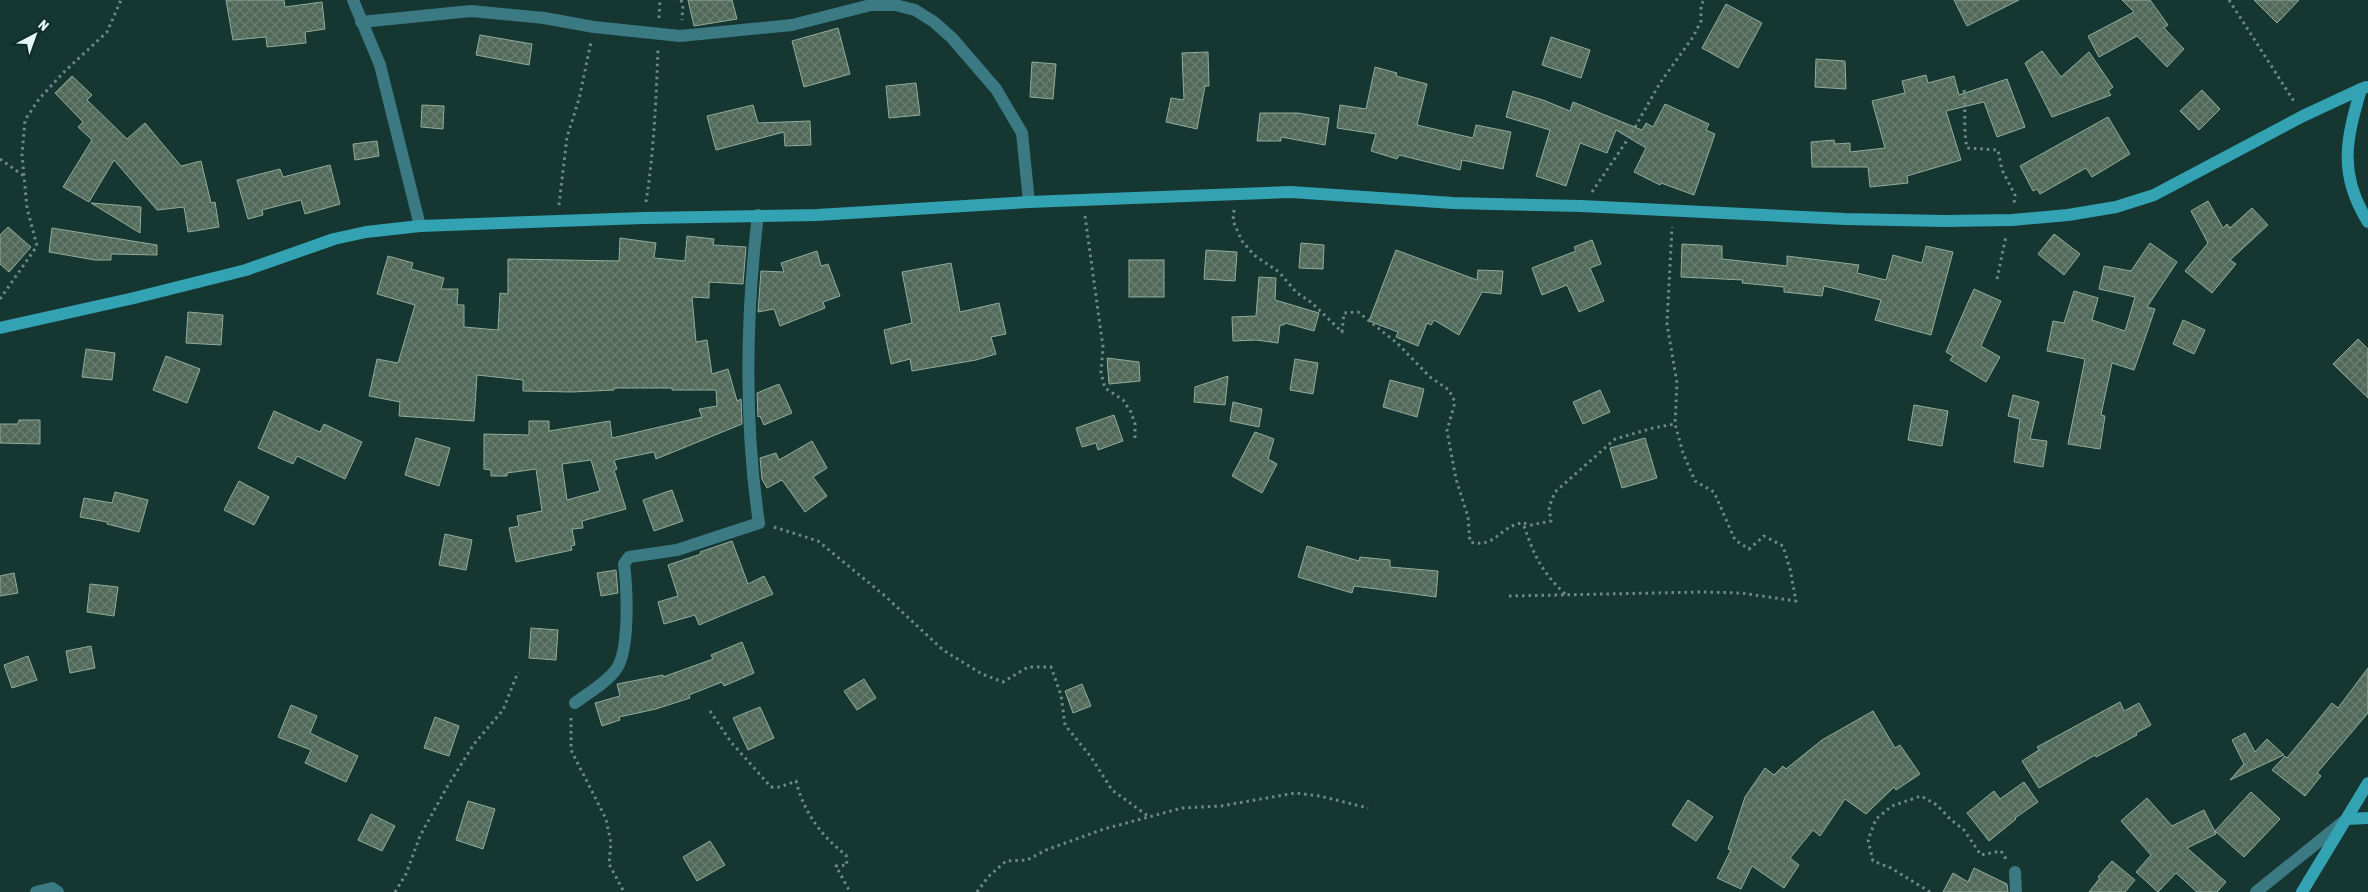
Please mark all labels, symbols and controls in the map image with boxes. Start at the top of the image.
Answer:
north arrow [10,10,60,60]
text: N [35,16,52,34]

